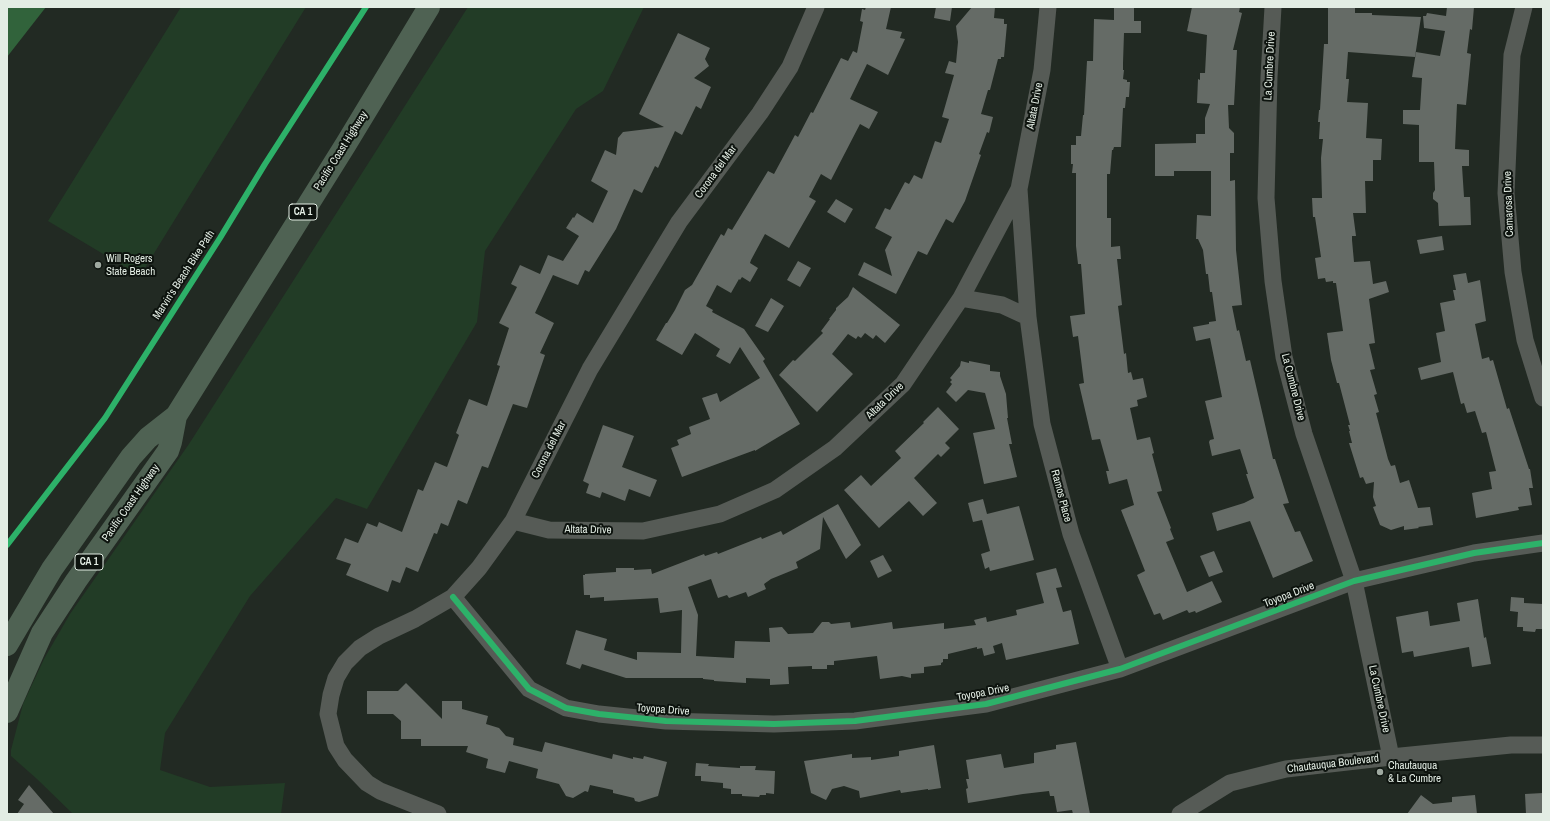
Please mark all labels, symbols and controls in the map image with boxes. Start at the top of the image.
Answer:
street label: La Cumbre Drive [1262,31,1278,101]
street label: Altata Drive [1024,82,1046,130]
street label: Pacific Coast Highway [311,109,371,193]
street label: Corona del Mar [692,143,740,201]
street label: Camarosa Drive [1501,171,1517,237]
road number: CA 1 [289,204,317,220]
street label: Marvin's Beach Bike Path [150,228,218,322]
place label: Will Rogers State Beach [106,252,155,278]
marker: Will Rogers State Beach [93,260,103,270]
street label: La Cumbre Drive [1278,352,1308,422]
street label: Altata Drive [863,380,907,422]
street label: Corona del Mar [529,419,569,481]
street label: Pacific Coast Highway [99,462,163,544]
street label: Ramos Place [1048,468,1074,524]
street label: Altata Drive [564,523,612,537]
road number: CA 1 [75,554,103,570]
street label: Toyopa Drive [1262,579,1316,611]
street label: La Cumbre Drive [1365,664,1393,734]
street label: Toyopa Drive [956,681,1010,705]
street label: Toyopa Drive [636,702,690,718]
street label: Chautauqua Boulevard [1286,752,1380,776]
place label: Chautauqua & La Cumbre [1388,759,1441,785]
marker: Chautauqua & La Cumbre [1375,767,1385,777]

